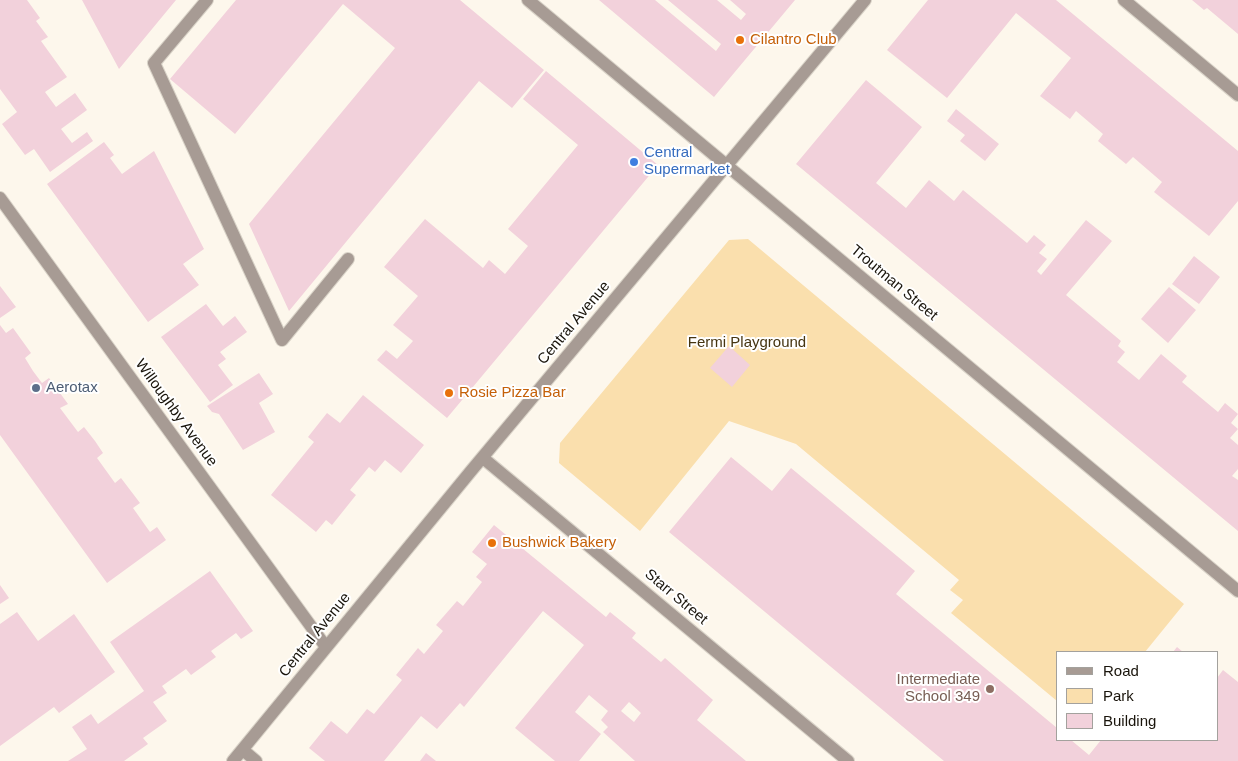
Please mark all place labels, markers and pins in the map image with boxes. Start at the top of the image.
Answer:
place label: Cilantro Club [750,31,837,49]
marker: Cilantro Club [734,34,746,46]
place label: Central Supermarket [644,144,730,179]
marker: Central Supermarket [628,156,640,168]
place label: Aerotax [46,379,98,397]
marker: Aerotax [30,382,42,394]
place label: Rosie Pizza Bar [459,384,566,402]
marker: Rosie Pizza Bar [443,387,455,399]
place label: Bushwick Bakery [502,534,616,552]
marker: Bushwick Bakery [486,537,498,549]
place label: Intermediate School 349 [897,671,980,706]
marker: Intermediate School 349 [984,683,996,695]

